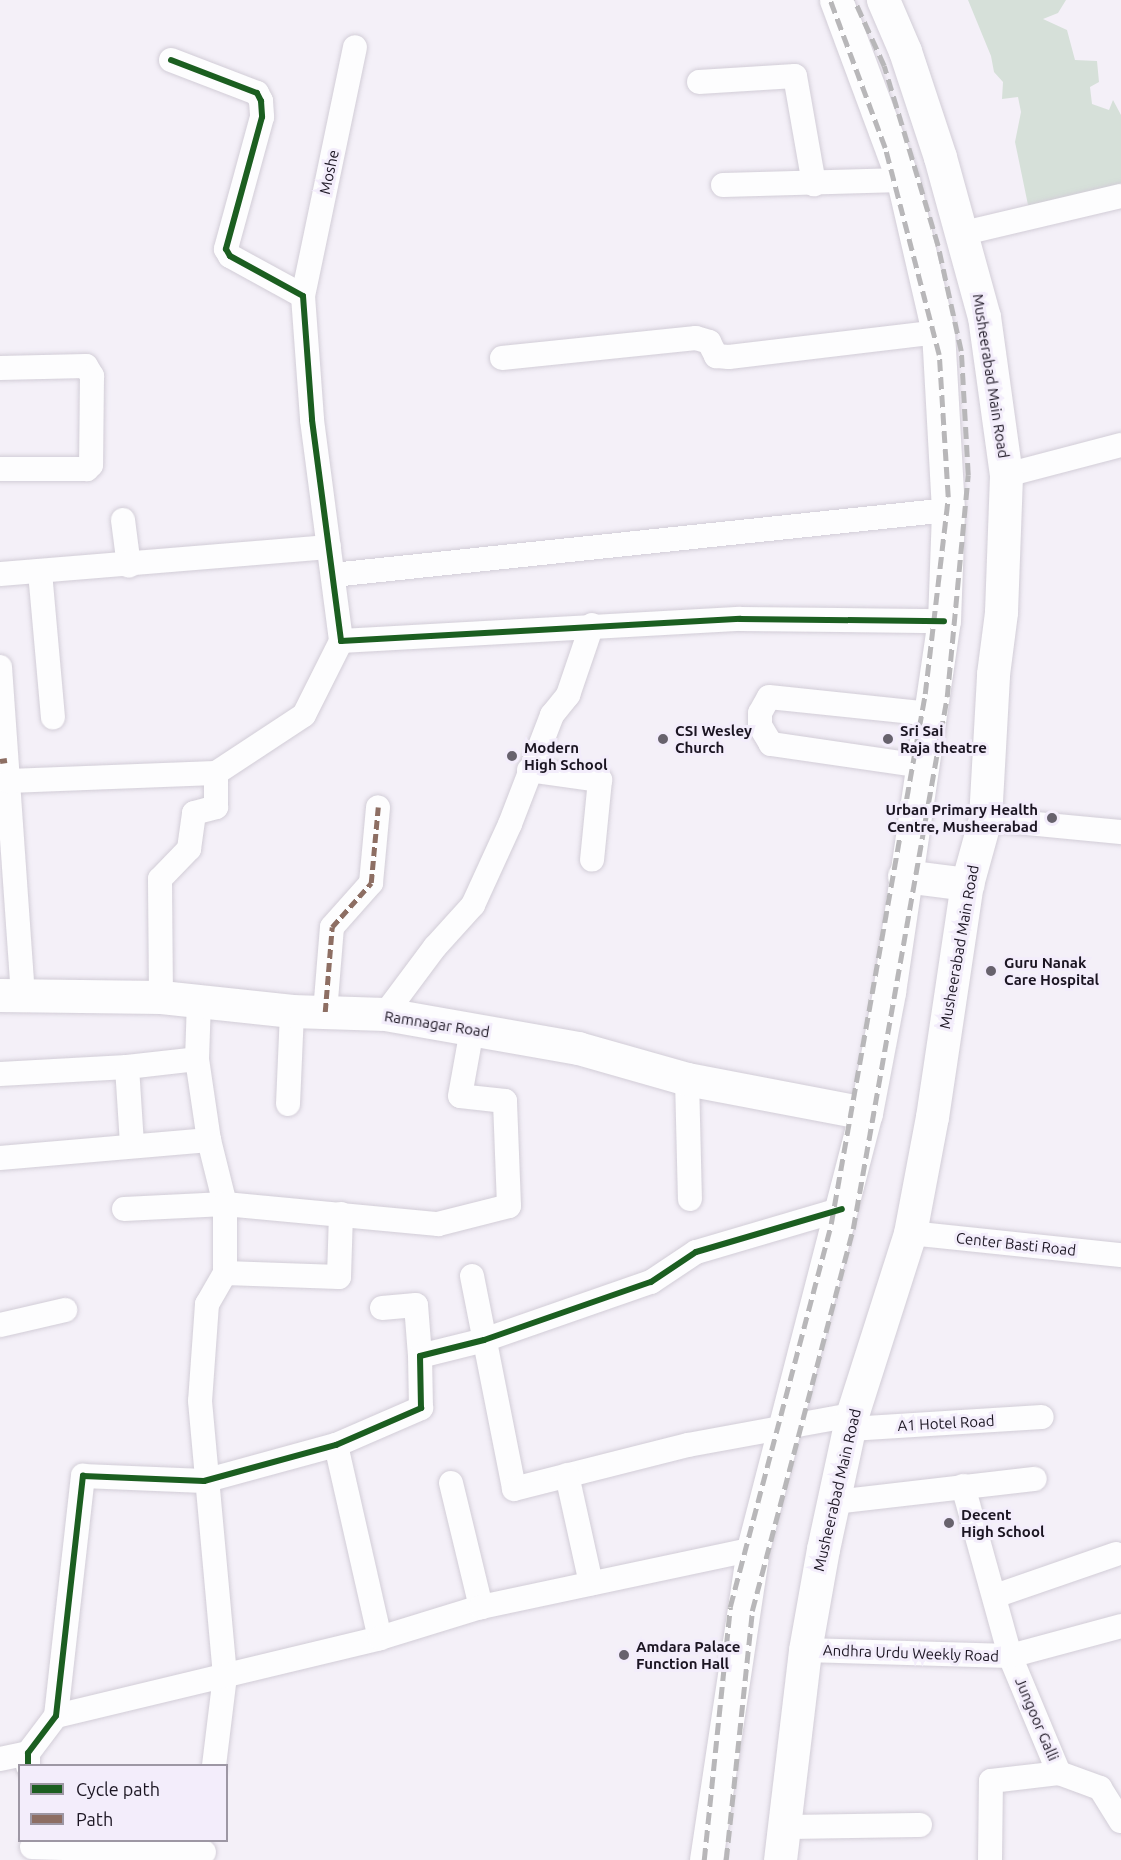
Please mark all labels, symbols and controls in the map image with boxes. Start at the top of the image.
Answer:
street label: Moshe [316,148,342,196]
street label: Musheerabad Main Road [969,292,1013,460]
place label: CSI Wesley Church [675,721,752,756]
place label: Sri Sai Raja theatre [900,721,987,756]
marker: CSI Wesley Church [656,732,670,746]
marker: Sri Sai Raja theatre [881,732,895,746]
place label: Modern High School [524,738,607,773]
marker: Modern High School [505,749,519,763]
place label: Urban Primary Health Centre, Musheerabad [885,800,1038,835]
marker: Urban Primary Health Centre, Musheerabad [1043,809,1061,827]
street label: Musheerabad Main Road [936,864,982,1030]
place label: Guru Nanak Care Hospital [1004,953,1099,988]
marker: Guru Nanak Care Hospital [982,962,1000,980]
street label: Ramnagar Road [383,1007,491,1041]
street label: Center Basti Road [955,1229,1077,1259]
street label: Musheerabad Main Road [810,1407,864,1573]
street label: A1 Hotel Road [897,1411,995,1435]
place label: Decent High School [961,1505,1044,1540]
marker: Decent High School [942,1516,956,1530]
place label: Amdara Palace Function Hall [636,1637,740,1672]
street label: Andhra Urdu Weekly Road [823,1641,999,1665]
marker: Amdara Palace Function Hall [617,1648,631,1662]
street label: Jungoor Galli [1011,1675,1063,1763]
legend [18,1764,228,1842]
text: Cycle path [76,1779,160,1799]
text: Path [76,1809,113,1829]

